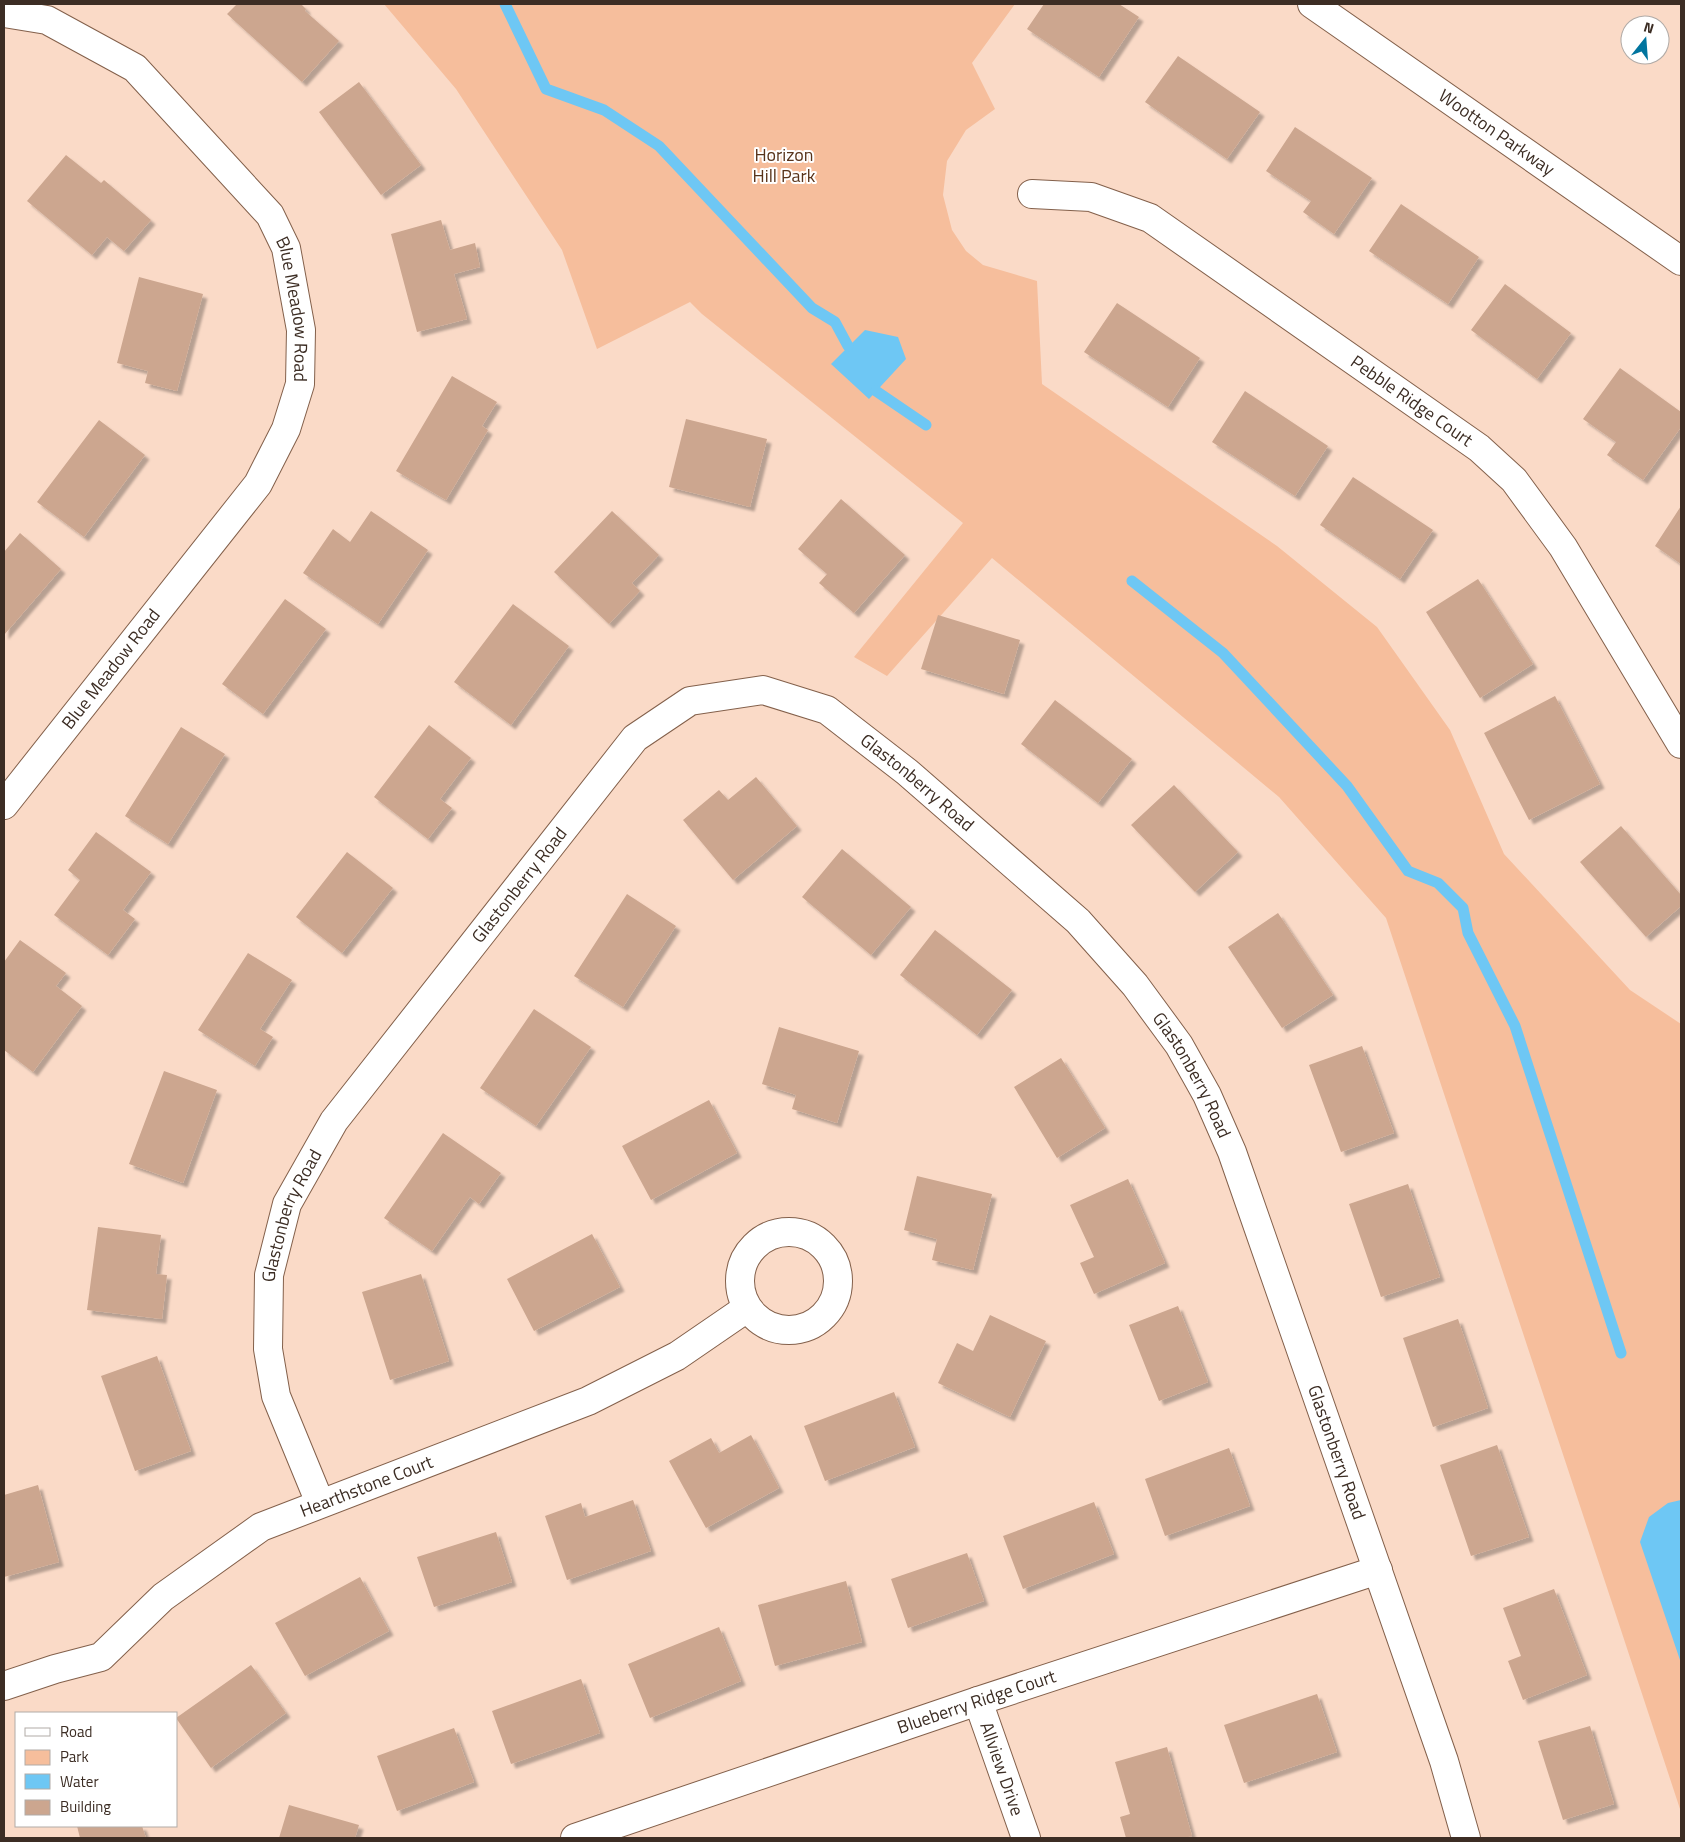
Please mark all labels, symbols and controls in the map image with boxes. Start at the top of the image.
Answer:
north arrow [1620,15,1670,65]
text: N [1641,16,1657,39]
street label: Wootton Parkway [1433,82,1561,182]
park label: Horizon Hill Park [753,141,816,189]
street label: Blue Meadow Road [269,232,315,382]
street label: Pebble Ridge Court [1345,348,1479,453]
street label: Blue Meadow Road [55,603,166,735]
street label: Glastonberry Road [855,727,980,838]
street label: Glastonberry Road [465,821,573,949]
street label: Glastonberry Road [1146,1006,1238,1142]
street label: Glastonberry Road [255,1144,328,1282]
street label: Glastonberry Road [1301,1381,1373,1523]
street label: Hearthstone Court [296,1448,437,1524]
street label: Blueberry Ridge Court [893,1662,1060,1741]
legend [15,1712,178,1827]
street label: Allview Drive [973,1718,1031,1819]
text: Road [60,1720,92,1743]
text: Park [60,1745,89,1768]
text: Water [60,1770,99,1793]
text: Building [60,1795,111,1818]

